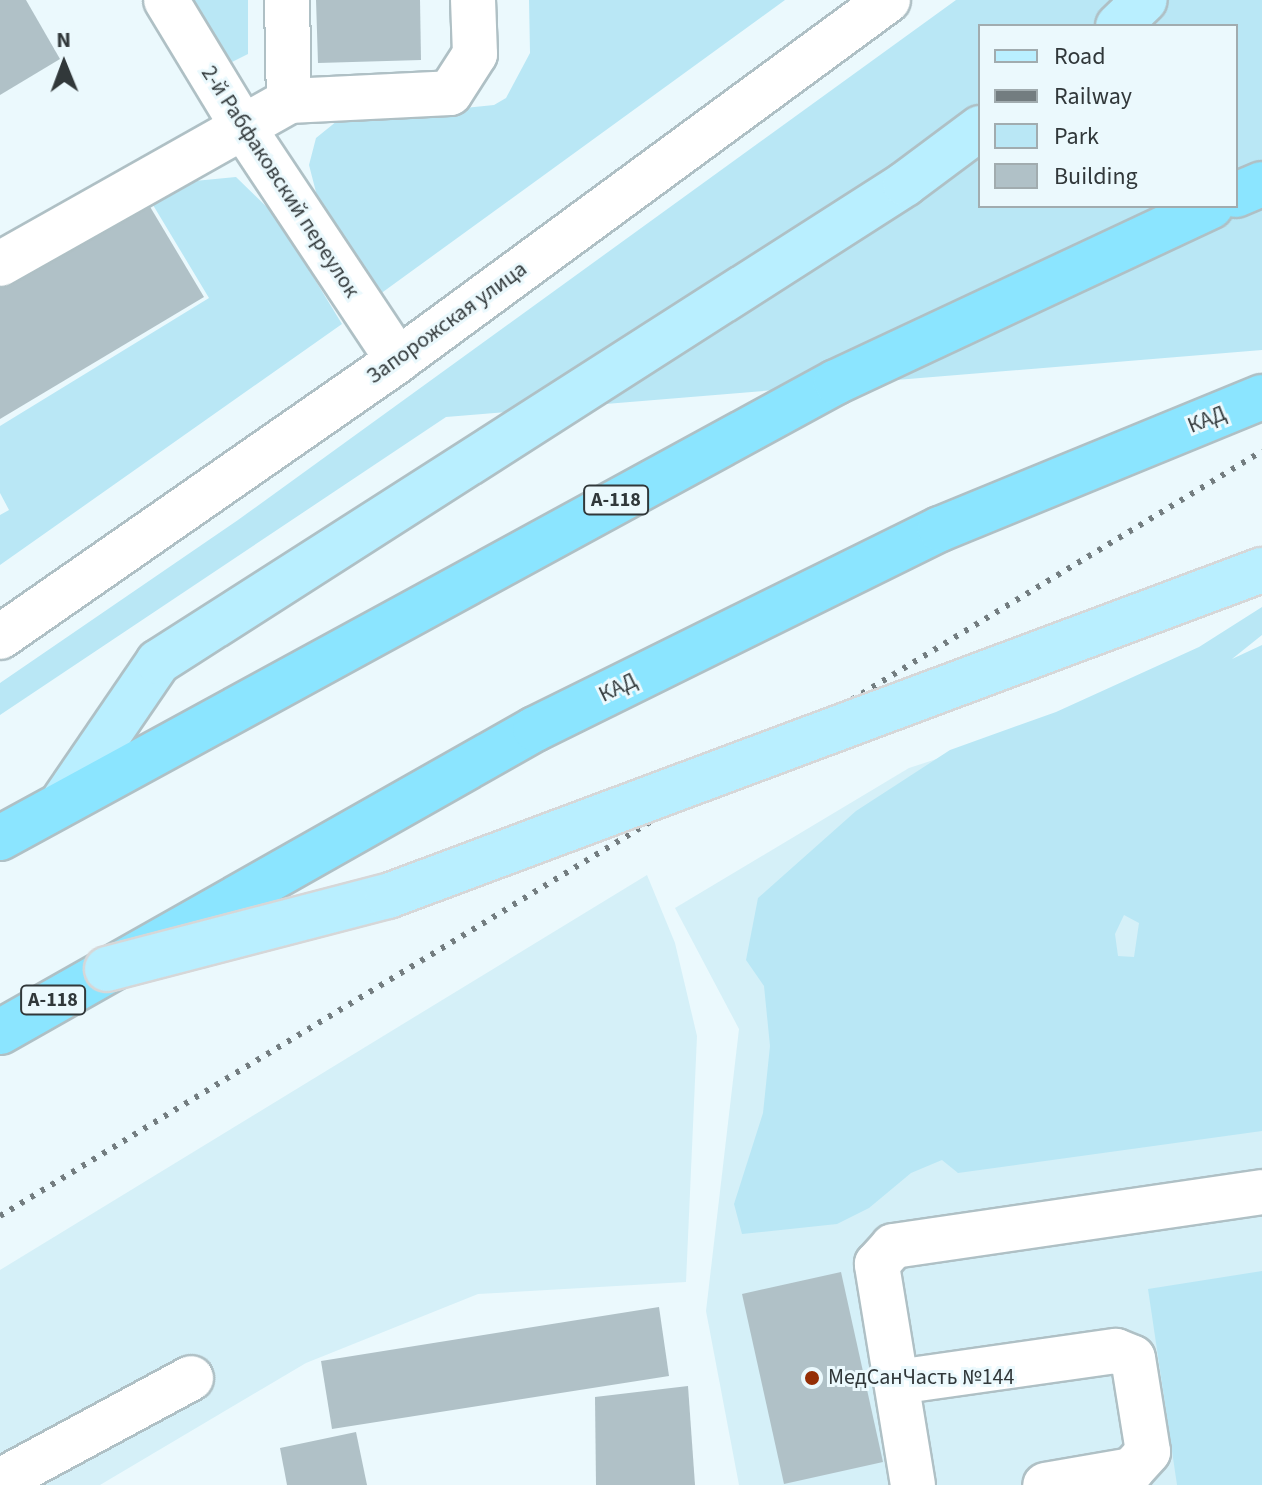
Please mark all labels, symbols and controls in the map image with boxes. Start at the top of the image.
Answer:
north arrow [24,24,104,104]
text: N [56,24,71,56]
legend [978,24,1238,208]
text: Road [1054,39,1106,74]
street label: 2-й Рабфаковский переулок [195,61,365,303]
text: Railway [1054,79,1132,114]
text: Park [1054,119,1099,154]
text: Building [1054,159,1138,194]
street label: Запорожская улица [362,256,532,390]
street label: КАД [1184,400,1230,440]
road number: А-118 [582,484,650,516]
street label: КАД [595,668,641,708]
road number: А-118 [19,984,87,1016]
place label: МедСанЧасть №144 [828,1365,1014,1391]
marker: МедСанЧасть №144 [803,1369,821,1387]

